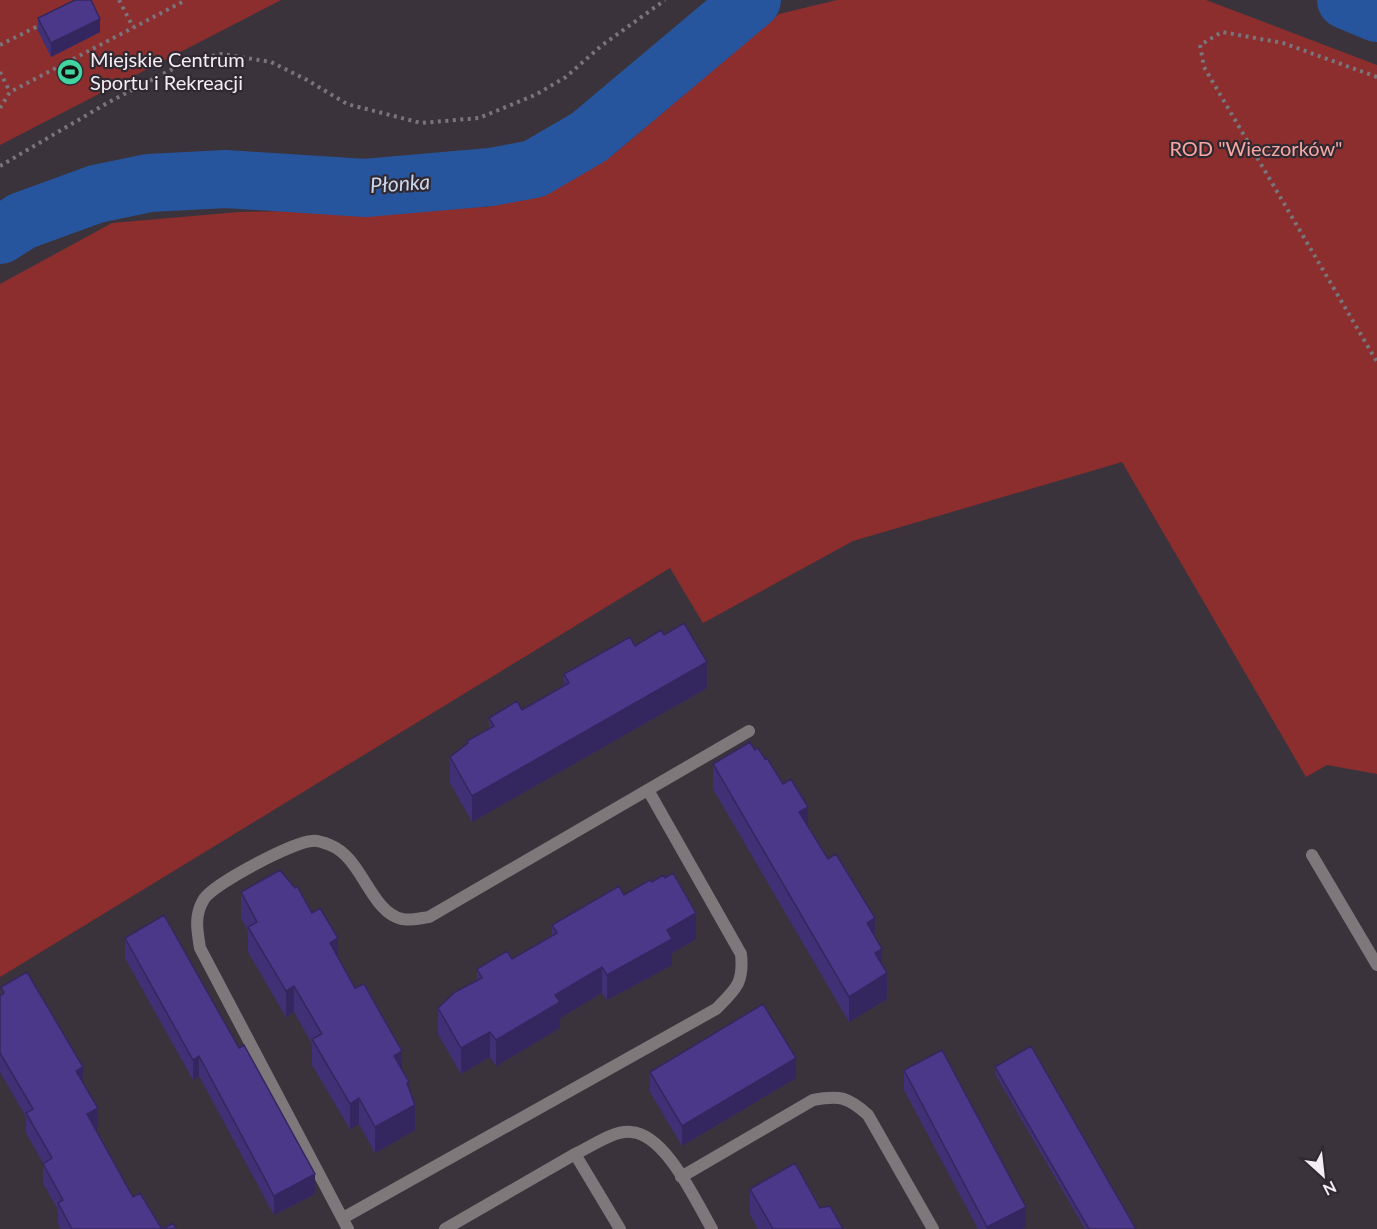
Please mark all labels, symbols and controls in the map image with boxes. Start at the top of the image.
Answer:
place label: Miejskie Centrum Sportu i Rekreacji [90,47,245,94]
sports icon: Miejskie Centrum Sportu i Rekreacji [55,57,85,87]
park label: ROD "Wieczorków" [1169,136,1343,160]
water label: Płonka [369,168,431,197]
north arrow [1293,1145,1353,1205]
text: N [1320,1178,1340,1200]

